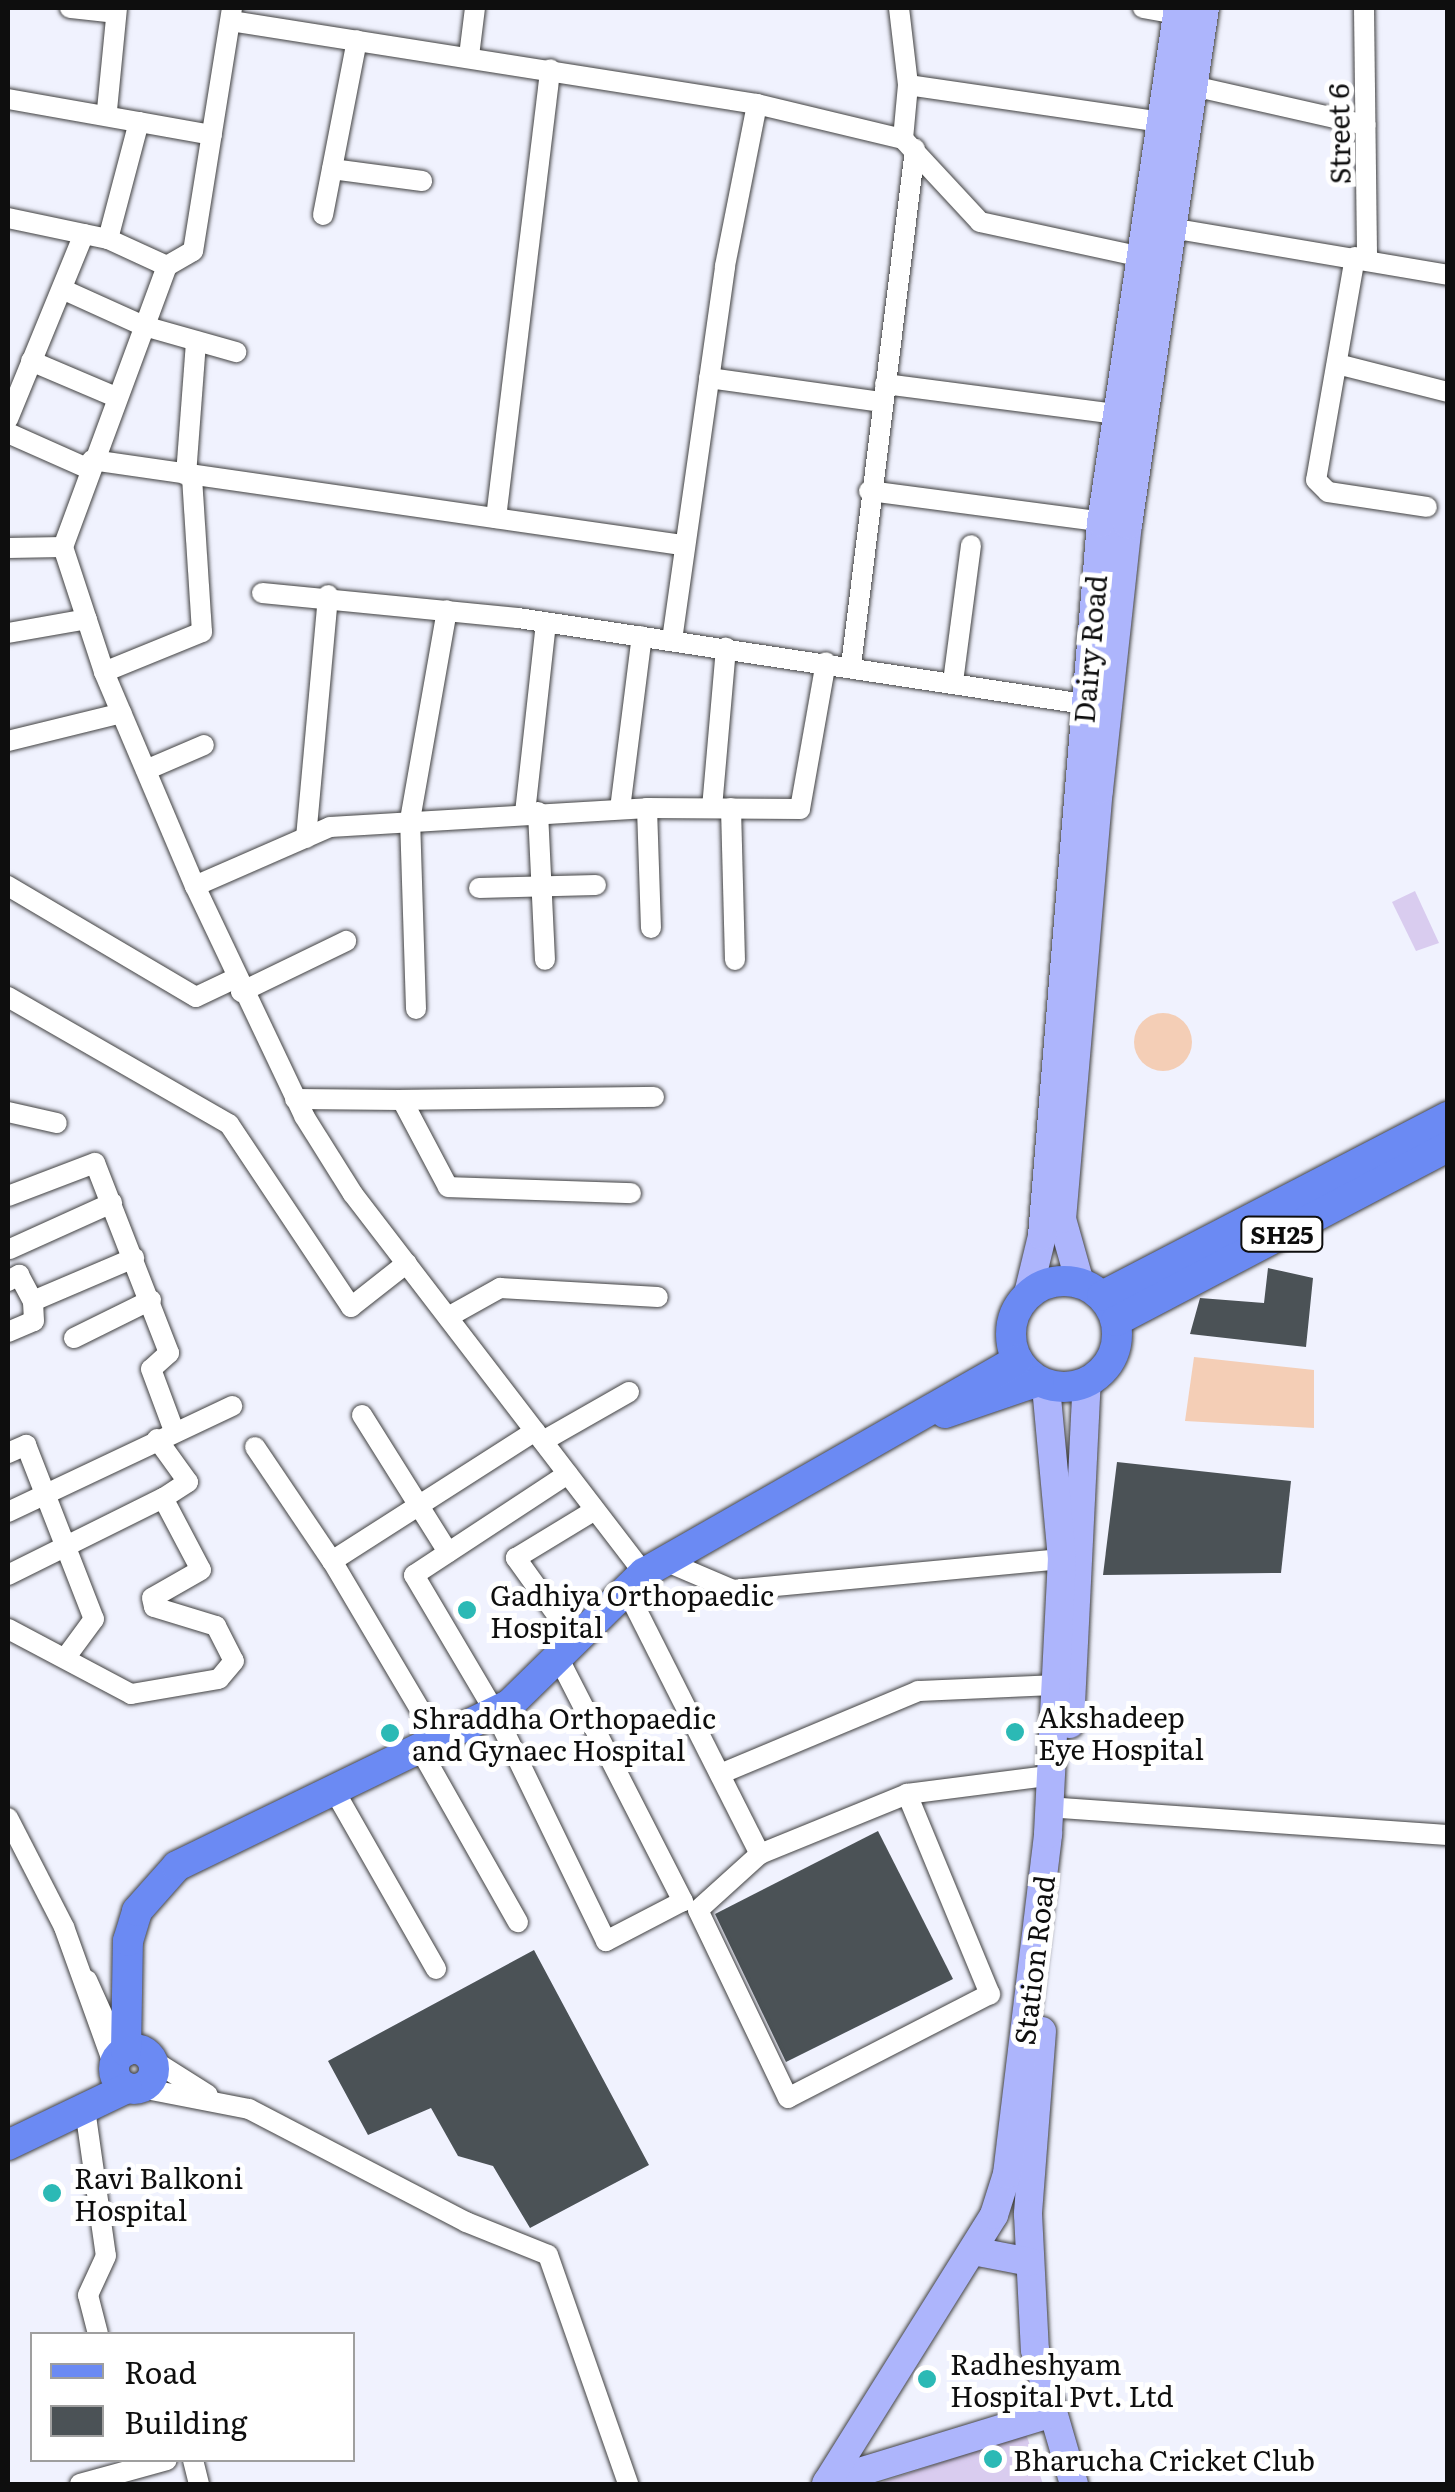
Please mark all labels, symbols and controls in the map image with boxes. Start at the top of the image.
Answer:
street label: Street 6 [1320,83,1356,185]
street label: Dairy Road [1066,573,1112,725]
road number: SH25 [1240,1214,1324,1254]
place label: Gadhiya Orthopaedic Hospital [490,1577,774,1643]
marker: Gadhiya Orthopaedic Hospital [454,1597,480,1623]
place label: Akshadeep Eye Hospital [1038,1699,1204,1765]
place label: Shraddha Orthopaedic and Gynaec Hospital [412,1700,716,1766]
marker: Akshadeep Eye Hospital [1002,1719,1028,1745]
marker: Shraddha Orthopaedic and Gynaec Hospital [377,1720,403,1746]
street label: Station Road [1006,1873,1060,2047]
place label: Ravi Balkoni Hospital [74,2160,243,2226]
marker: Ravi Balkoni Hospital [39,2180,65,2206]
legend [30,2332,355,2462]
place label: Radheshyam Hospital Pvt. Ltd [950,2346,1174,2412]
text: Road [124,2349,197,2393]
marker: Radheshyam Hospital Pvt. Ltd [914,2366,940,2392]
text: Building [124,2399,248,2443]
place label: Bharucha Cricket Club [1013,2442,1315,2476]
marker: Bharucha Cricket Club [982,2448,1004,2470]

